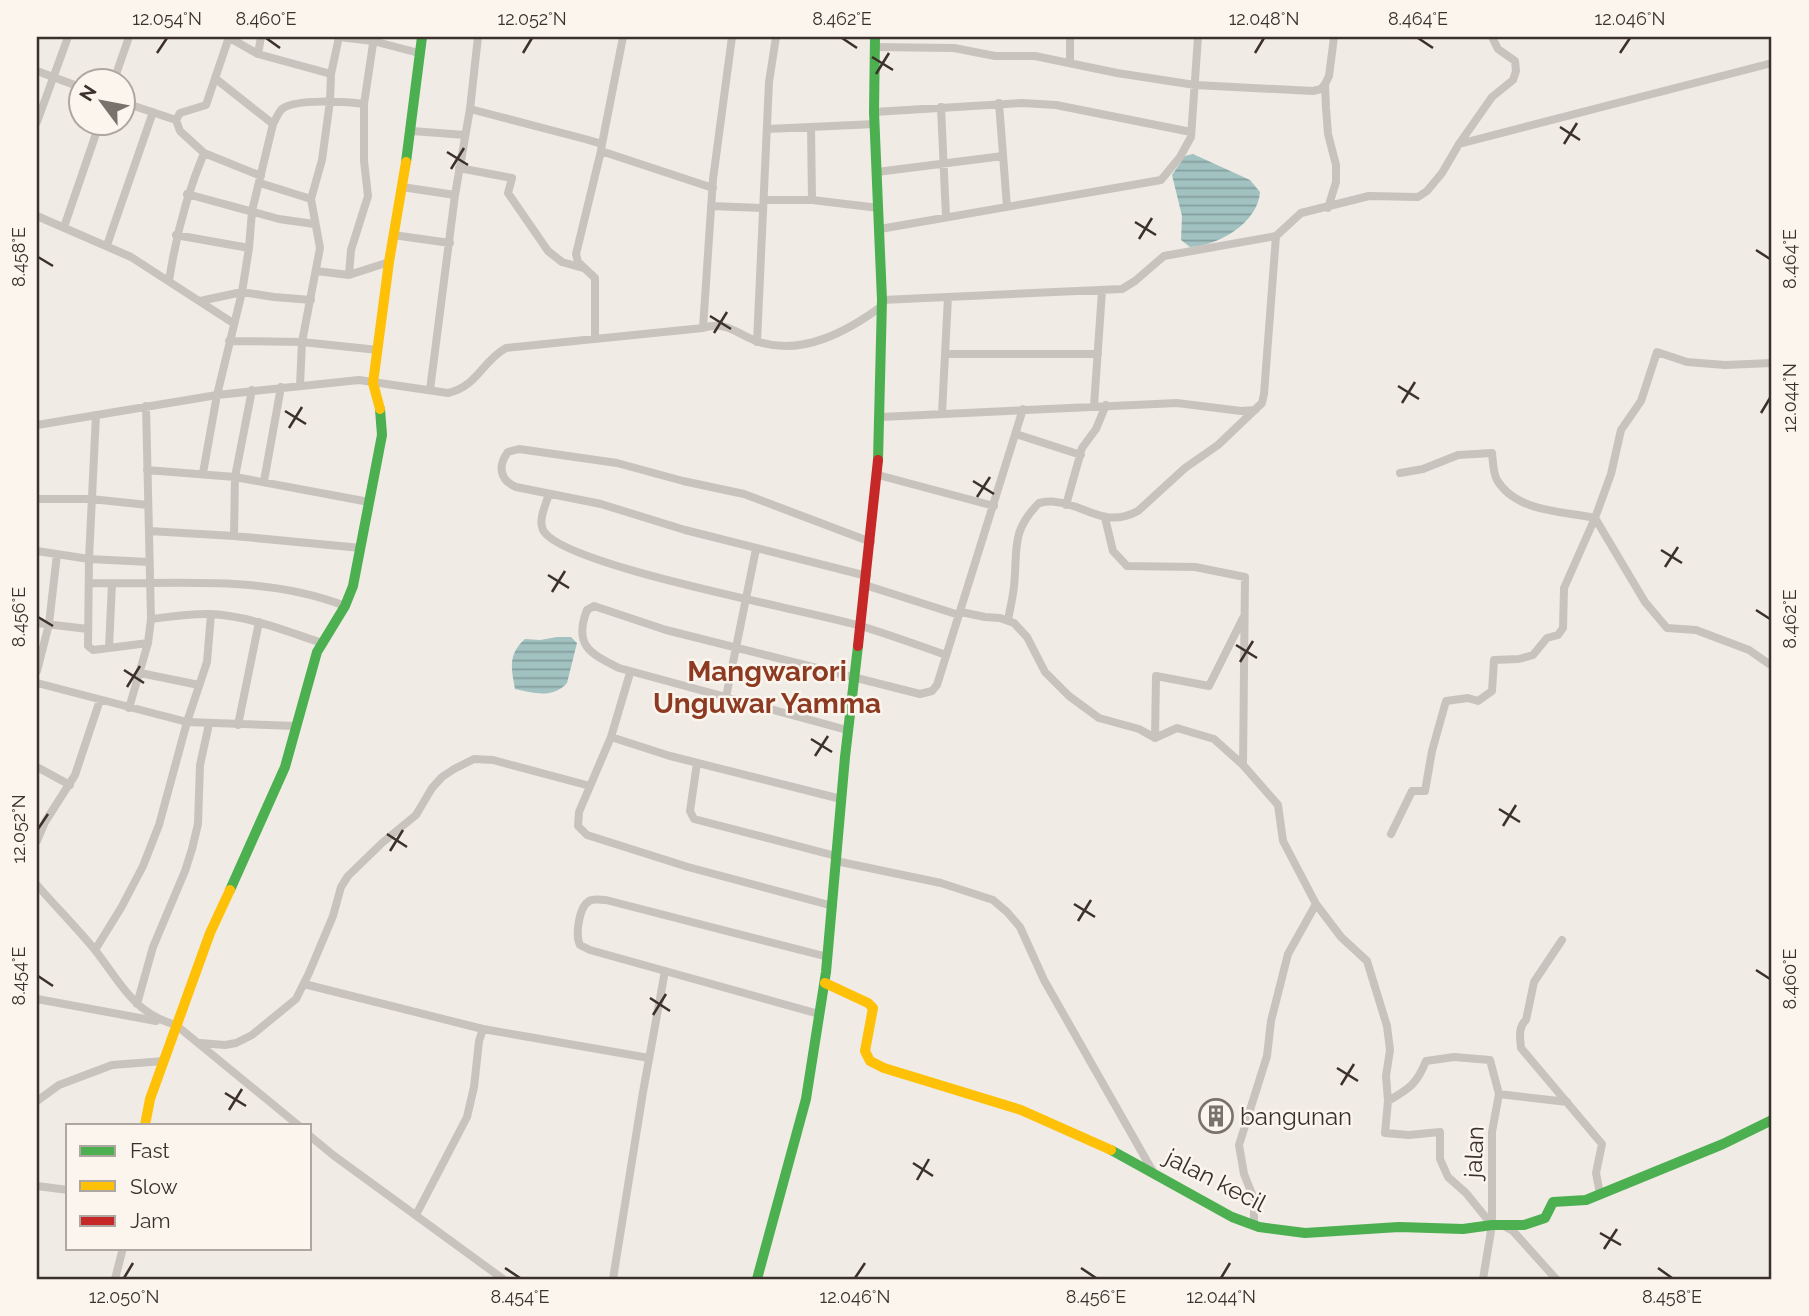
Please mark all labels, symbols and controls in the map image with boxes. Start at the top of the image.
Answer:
text: 12.054°N [132,8,202,29]
text: 8.460°E [235,8,297,29]
text: 12.052°N [497,8,567,29]
text: 8.462°E [812,8,872,29]
text: 12.048°N [1229,8,1299,29]
text: 8.464°E [1388,8,1448,29]
text: 12.046°N [1595,8,1665,29]
north arrow [66,66,136,136]
text: N [74,81,101,105]
text: 8.458°E [8,227,29,287]
text: 8.464°E [1779,229,1800,289]
text: 12.044°N [1779,363,1800,433]
text: 8.456°E [8,587,29,647]
text: 8.462°E [1779,589,1800,649]
district label: Mangwarori Unguwar Yamma [653,655,881,720]
text: 12.052°N [8,794,29,864]
text: 8.454°E [8,946,29,1006]
text: 8.460°E [1779,948,1800,1010]
building icon: bangunan [1197,1097,1235,1135]
place label: bangunan [1240,1102,1352,1131]
legend [66,1124,312,1250]
street label: jalan [1458,1125,1490,1182]
text: Fast [130,1138,170,1163]
street label: jalan kecil [1158,1141,1272,1218]
text: Slow [130,1174,178,1199]
text: Jam [130,1208,171,1233]
text: 12.050°N [89,1286,159,1307]
text: 8.454°E [490,1286,550,1307]
text: 12.046°N [820,1286,890,1307]
text: 8.456°E [1066,1286,1126,1307]
text: 12.044°N [1186,1286,1256,1307]
text: 8.458°E [1642,1286,1702,1307]

